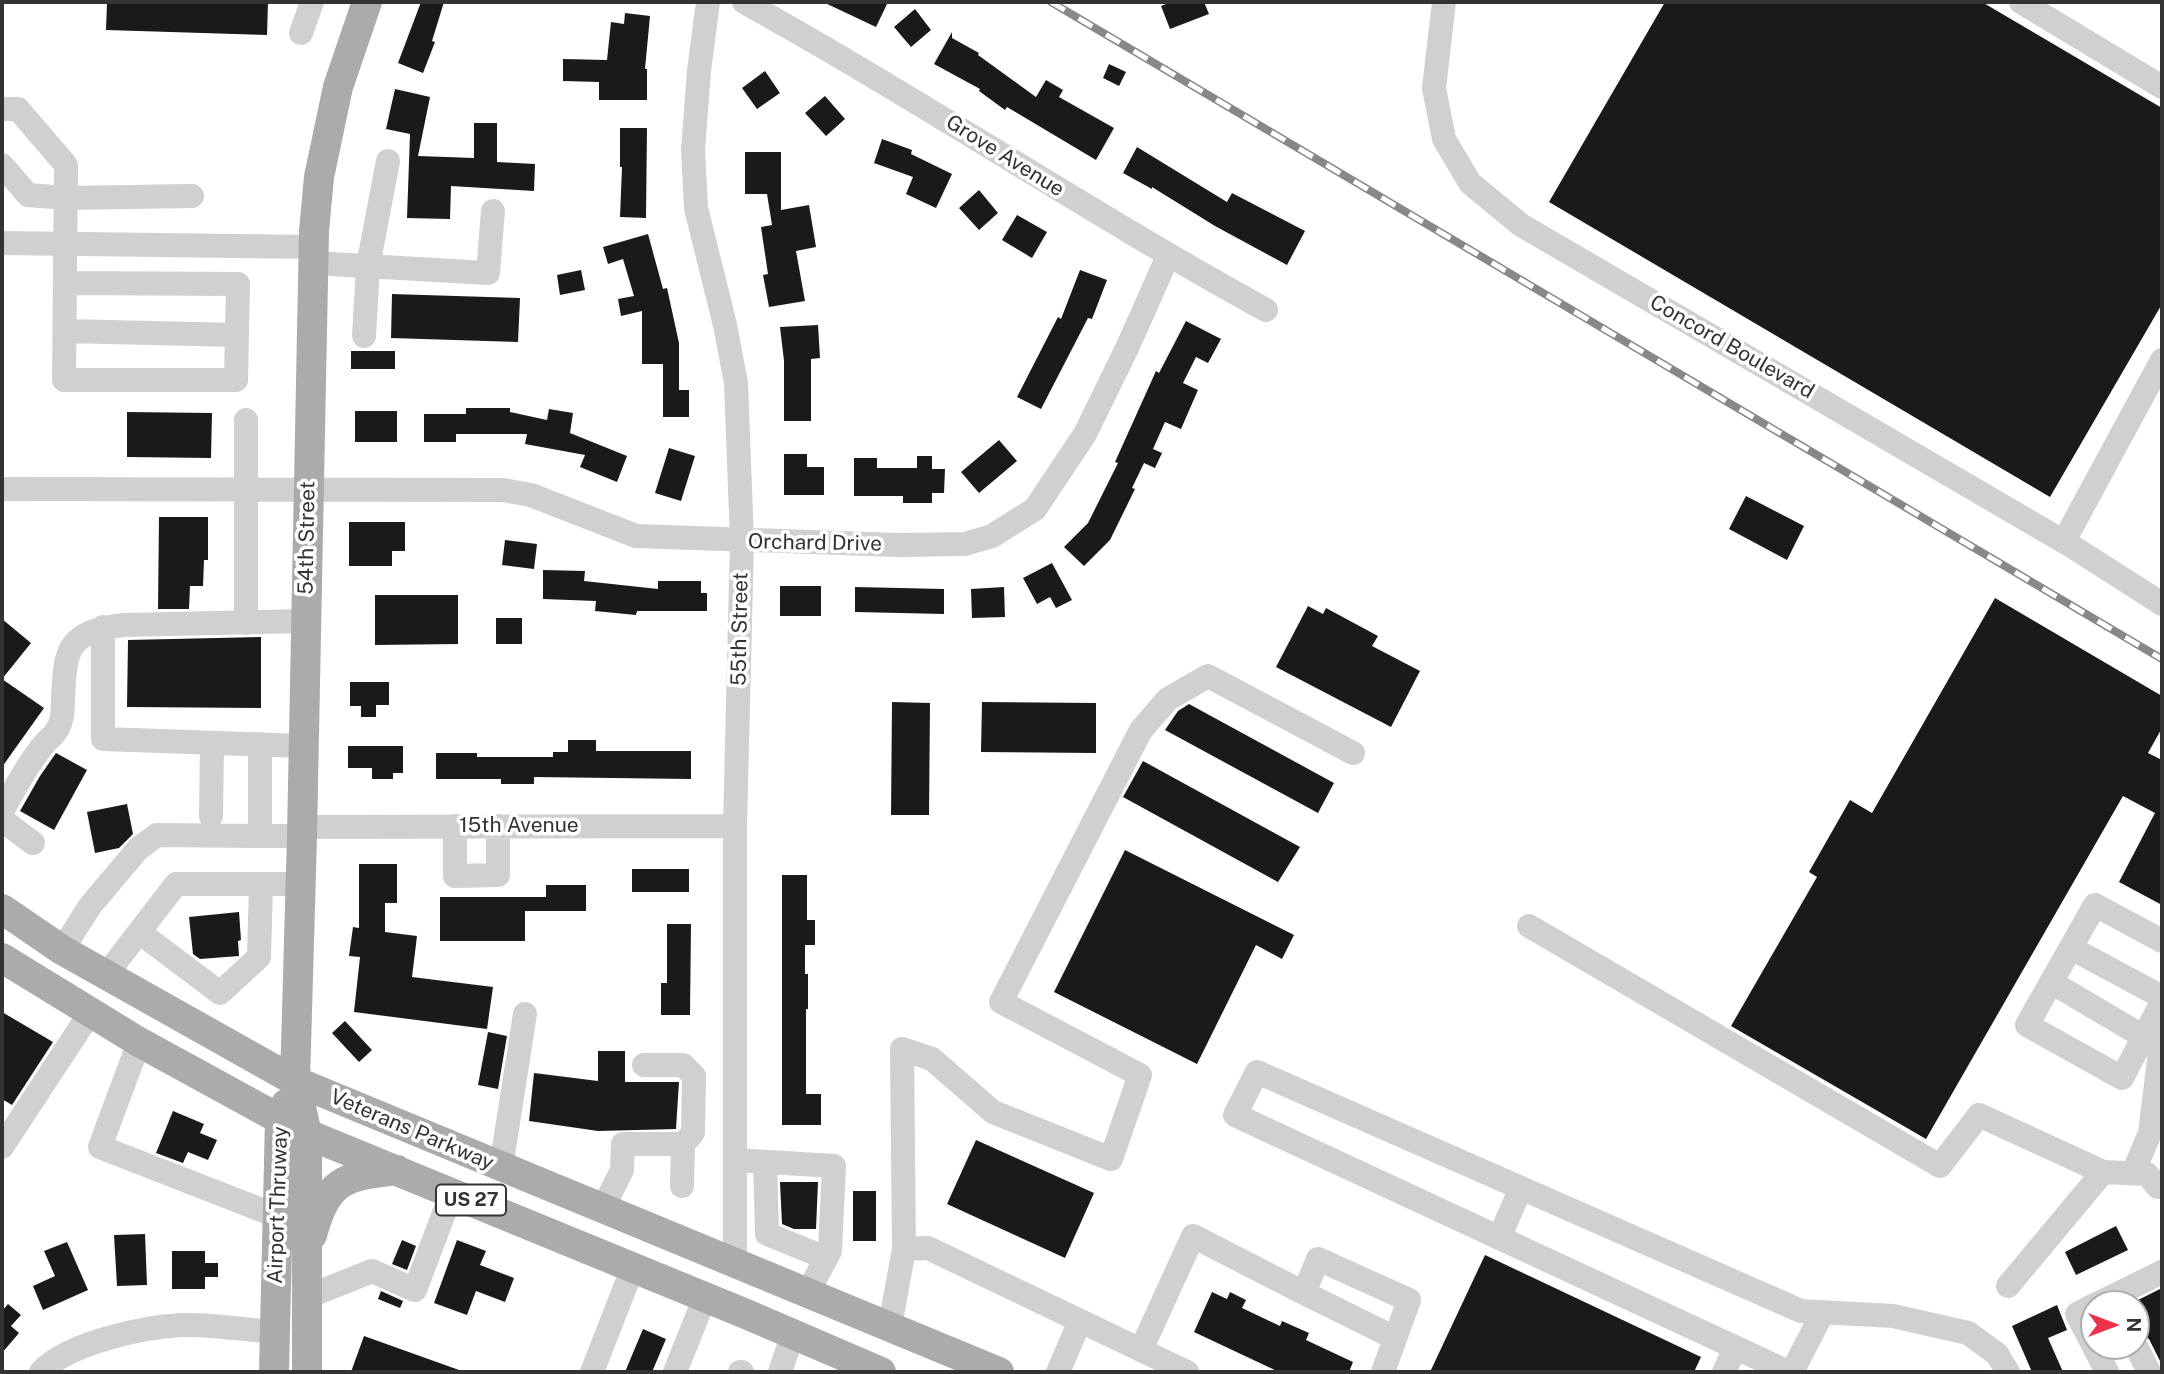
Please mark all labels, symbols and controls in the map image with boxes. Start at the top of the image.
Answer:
street label: Grove Avenue [941,110,1069,202]
street label: Concord Boulevard [1645,290,1819,404]
street label: 54th Street [293,481,321,595]
street label: Orchard Drive [748,529,882,557]
street label: 55th Street [726,572,754,686]
street label: 15th Avenue [459,813,579,839]
street label: Veterans Parkway [326,1084,498,1176]
street label: Airport Thruway [263,1126,293,1284]
road number: US 27 [436,1184,506,1216]
north arrow [2080,1290,2150,1360]
text: N [2123,1318,2145,1332]

